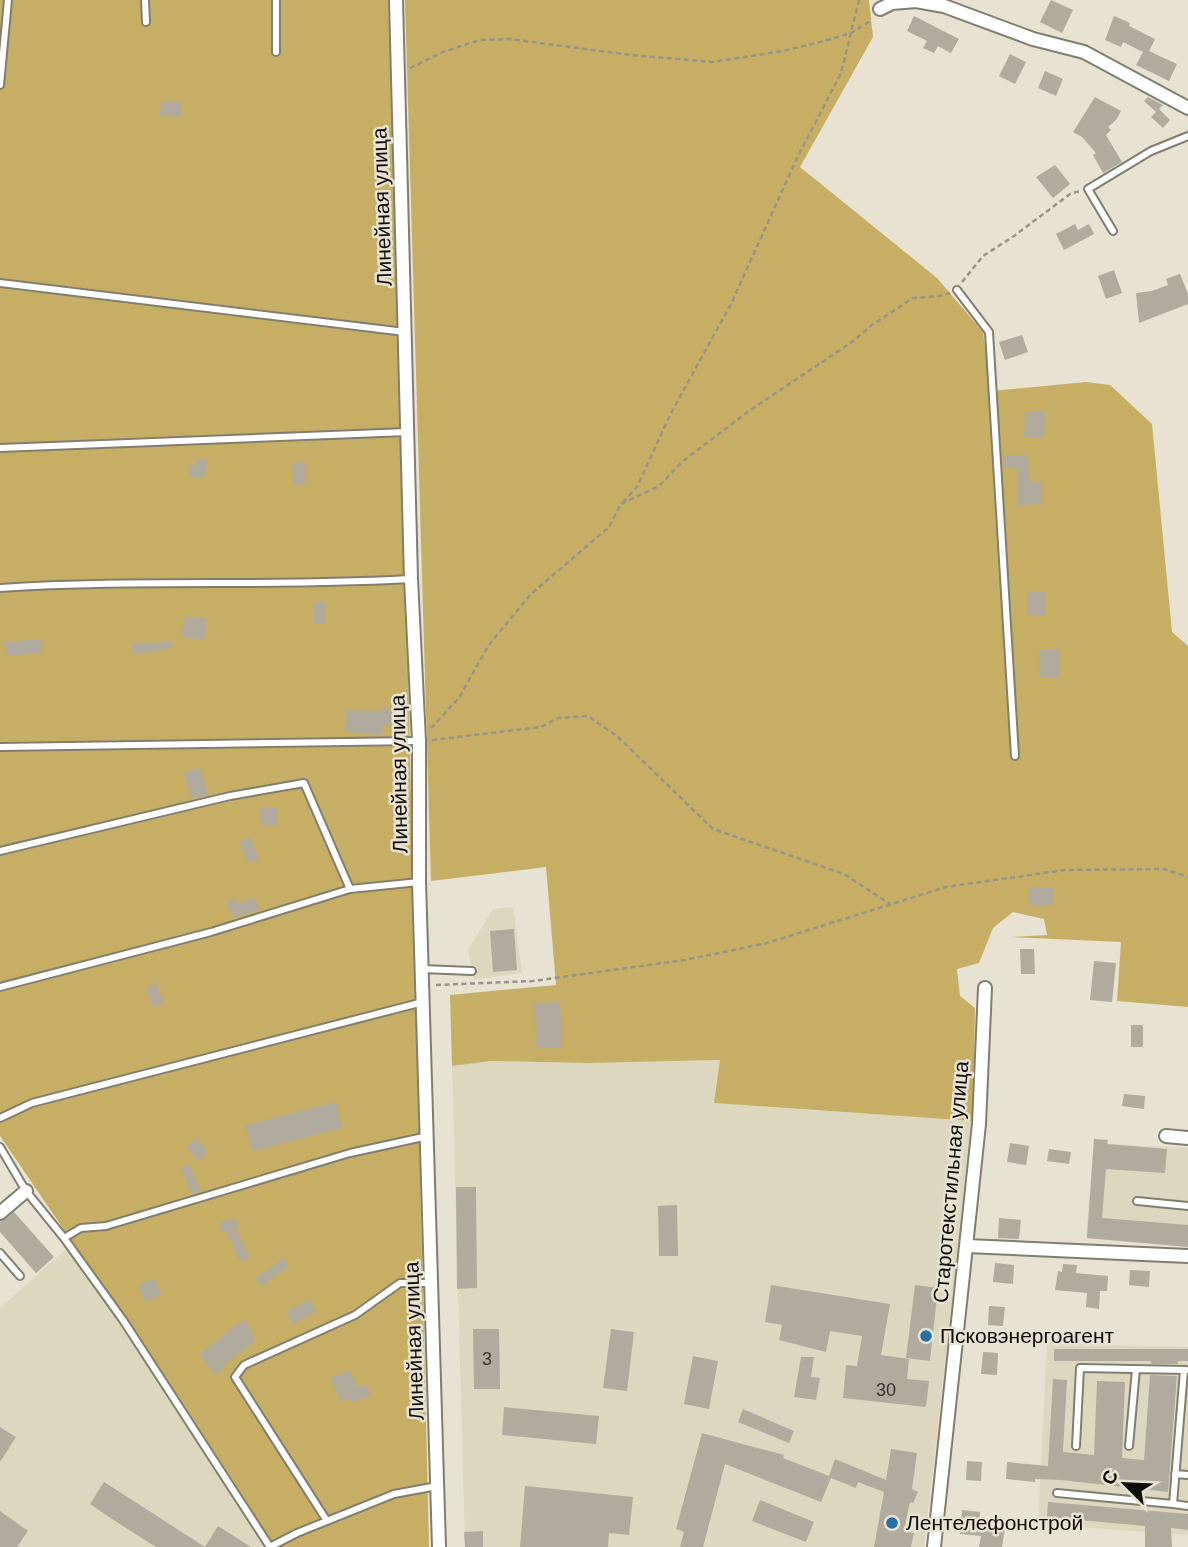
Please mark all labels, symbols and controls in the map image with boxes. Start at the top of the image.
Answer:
street label: Линейная улица [367,127,396,287]
street label: Линейная улица [386,694,411,854]
street label: Старотекстильная улица [928,1060,973,1304]
street label: Линейная улица [399,1261,428,1421]
place label: Псковэнергоагент [940,1324,1115,1347]
marker: Псковэнергоагент [918,1328,934,1344]
house number: 3 [482,1349,492,1369]
house number: 30 [876,1380,896,1400]
north arrow [1090,1449,1160,1519]
text: С [1098,1467,1122,1488]
place label: Лентелефонстрой [906,1511,1083,1534]
marker: Лентелефонстрой [884,1515,900,1531]

